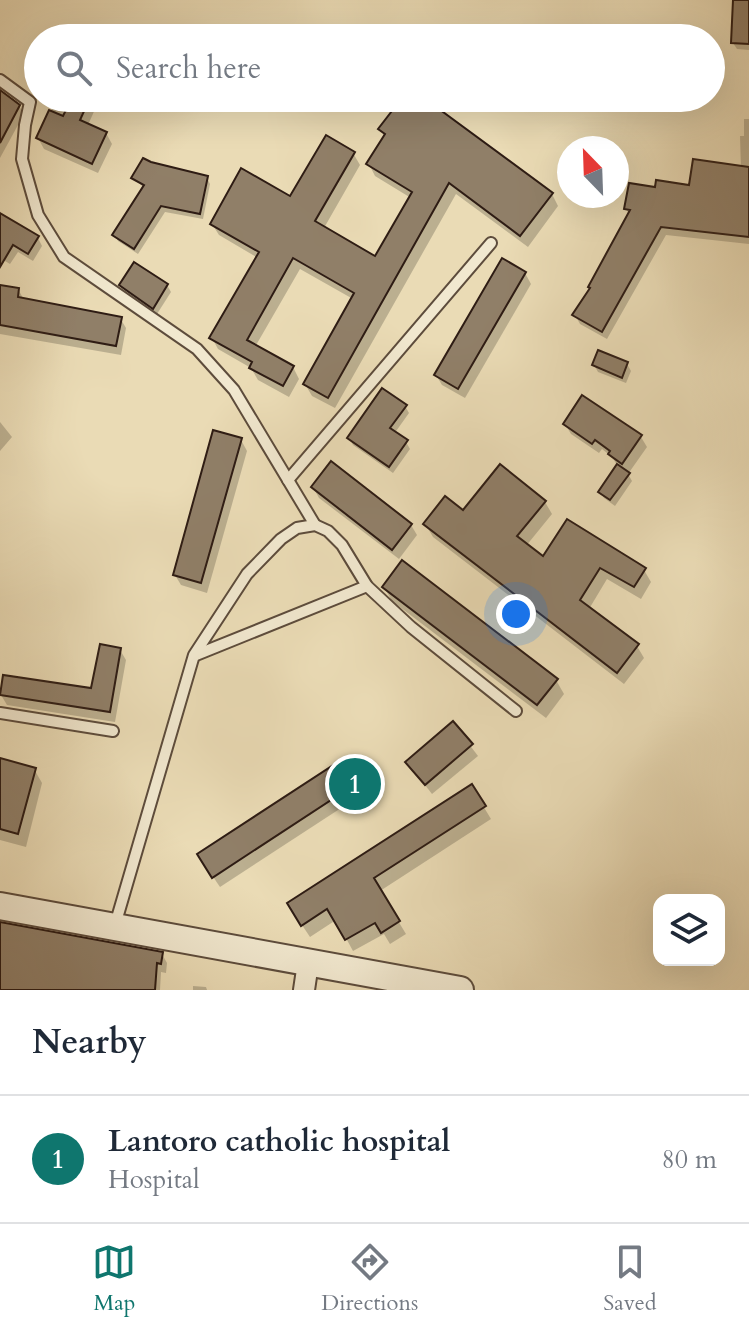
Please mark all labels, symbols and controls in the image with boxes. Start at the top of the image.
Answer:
search box [24,24,725,112]
icon: search [52,46,96,90]
text: Search here [116,48,261,89]
north arrow [557,136,629,208]
your location [496,594,536,634]
pin: 1 [329,754,381,814]
map controls [653,894,725,966]
button: layers [653,894,725,966]
text: Nearby [32,1019,147,1065]
text: Lantoro catholic hospital [108,1121,450,1162]
text: 1 [51,1142,65,1177]
text: 80 m [661,1142,717,1177]
text: Hospital [108,1162,200,1197]
tab: Map [92,1240,136,1318]
tab: Directions [321,1240,418,1318]
tab: Saved [603,1240,657,1318]

